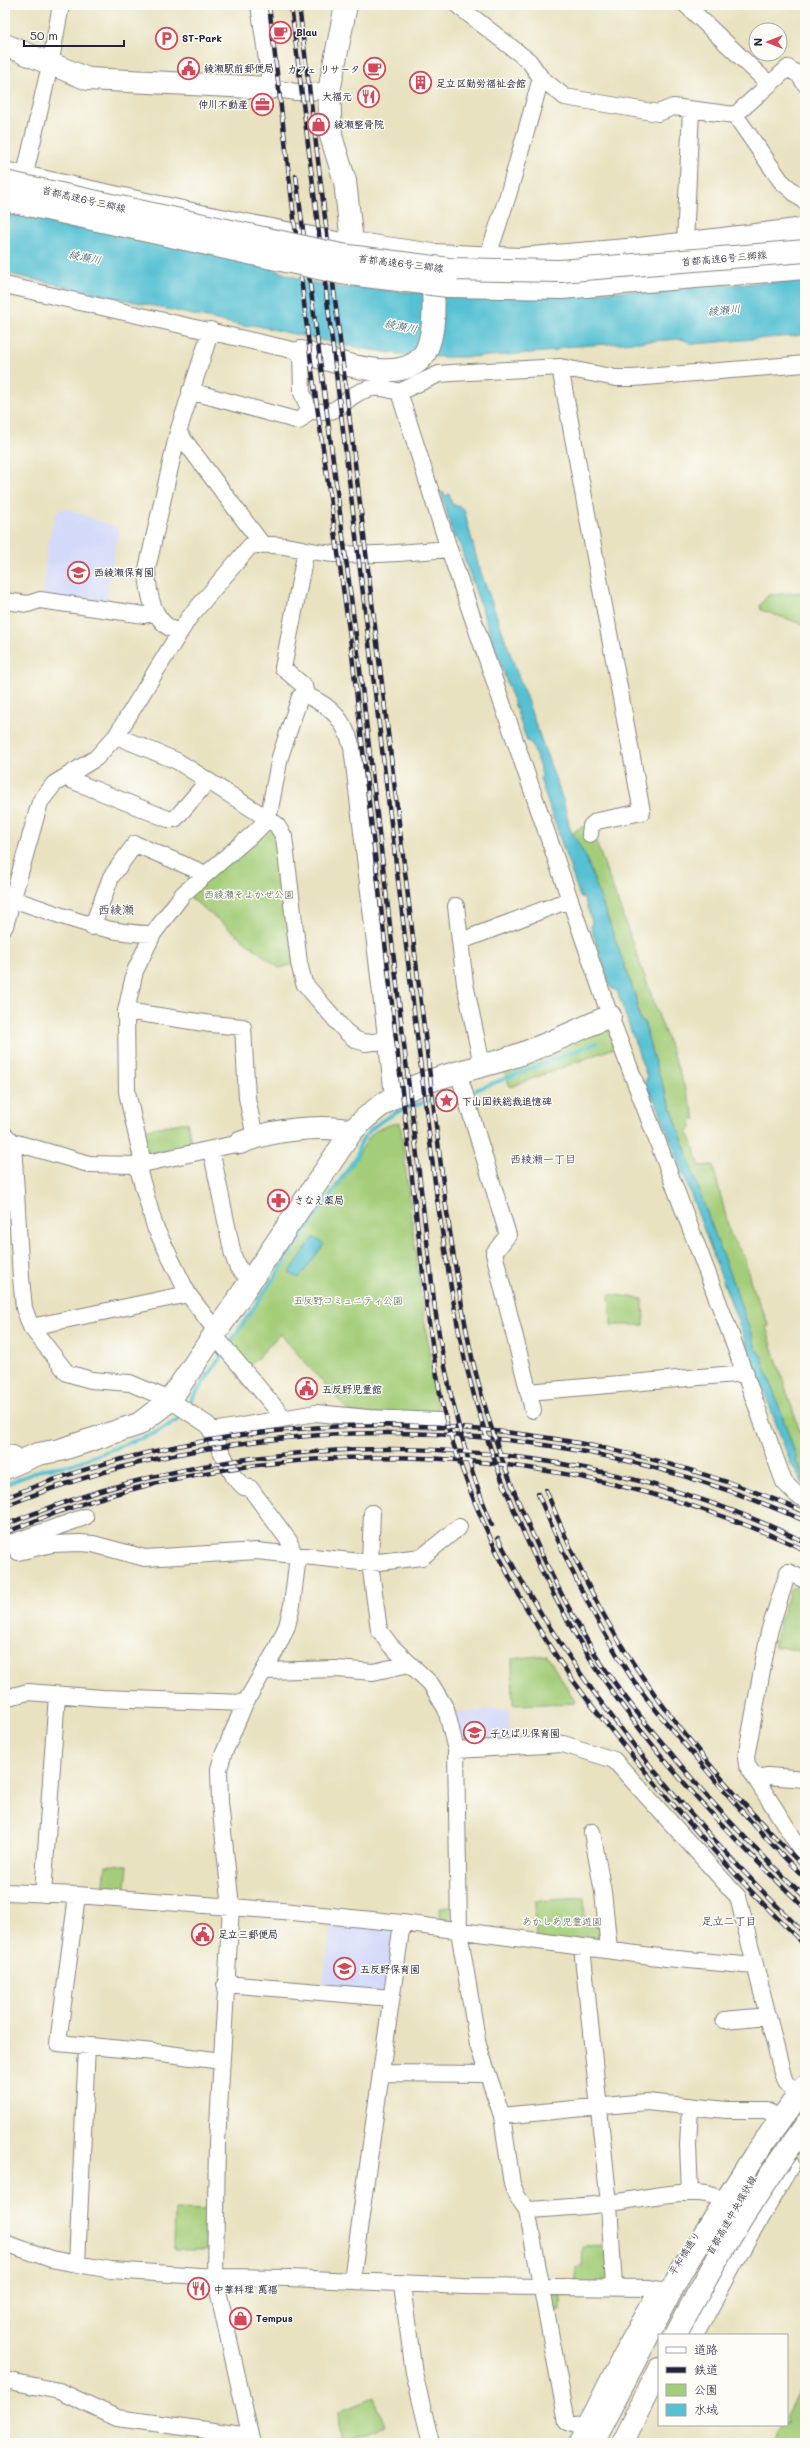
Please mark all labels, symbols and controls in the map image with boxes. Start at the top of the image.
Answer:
cafe icon: Blau [267,19,293,45]
scale bar [24,22,124,48]
north arrow [748,22,788,62]
parking icon: ST-Park [154,25,180,51]
place label: Blau [296,25,318,39]
text: 50 m [30,27,58,43]
place label: ST-Park [182,31,222,45]
text: N [750,38,765,46]
public building icon: 綾瀬駅前郵便局 [176,55,202,81]
cafe icon: カフェ リサータ [362,56,388,82]
place label: 綾瀬駅前郵便局 [204,61,274,75]
place label: カフェ リサータ [287,62,360,76]
building icon: 足立区勤労福祉会館 [407,70,433,96]
place label: 足立区勤労福祉会館 [436,76,526,90]
restaurant icon: 大福元 [355,83,381,109]
place label: 大福元 [322,89,352,103]
office icon: 仲川不動産 [250,91,276,117]
place label: 仲川不動産 [198,97,248,111]
shop icon: 綾瀬整骨院 [305,111,331,137]
place label: 綾瀬整骨院 [334,117,384,131]
street label: 首都高速6号三郷線 [41,183,127,215]
water label: 綾瀬川 [67,246,103,267]
street label: 首都高速6号三郷線 [681,247,767,269]
street label: 首都高速6号三郷線 [357,251,445,275]
water label: 綾瀬川 [707,301,741,318]
water label: 綾瀬川 [383,315,419,336]
school or university icon: 西綾瀬保育園 [65,559,91,585]
place label: 西綾瀬保育園 [94,565,154,579]
park label: 西綾瀬そよかぜ公園 [204,887,294,901]
district label: 西綾瀬 [98,901,134,917]
place icon: 下山国鉄総裁追憶碑 [434,1088,460,1114]
place label: 下山国鉄総裁追憶碑 [462,1094,552,1108]
district label: 西綾瀬一丁目 [510,1151,576,1166]
pharmacy icon: さなえ薬局 [265,1187,291,1213]
place label: さなえ薬局 [294,1193,344,1207]
park label: 五反野コミュニティ公園 [293,1293,403,1307]
public building icon: 五反野児童館 [294,1376,320,1402]
place label: 五反野児童館 [322,1382,382,1396]
school or university icon: 子ひばり保育園 [461,1720,487,1746]
place label: 子ひばり保育園 [490,1726,560,1740]
district label: 足立二丁目 [702,1913,757,1928]
park label: あかしあ児童遊園 [522,1914,602,1928]
public building icon: 足立三郵便局 [190,1921,216,1947]
place label: 足立三郵便局 [218,1927,278,1941]
school or university icon: 五反野保育園 [332,1956,358,1982]
place label: 五反野保育園 [360,1962,420,1976]
street label: 首都高速中央環状線 [702,2173,760,2257]
street label: 平和橋通り [665,2228,703,2278]
restaurant icon: 中華料理 萬福 [186,2276,212,2302]
place label: 中華料理 萬福 [214,2282,278,2296]
shop icon: Tempus [228,2305,254,2331]
place label: Tempus [256,2311,293,2325]
legend [658,2334,788,2426]
text: 道路 [694,2341,718,2357]
text: 鉄道 [694,2361,718,2377]
text: 公園 [694,2381,718,2397]
text: 水域 [694,2401,718,2417]

